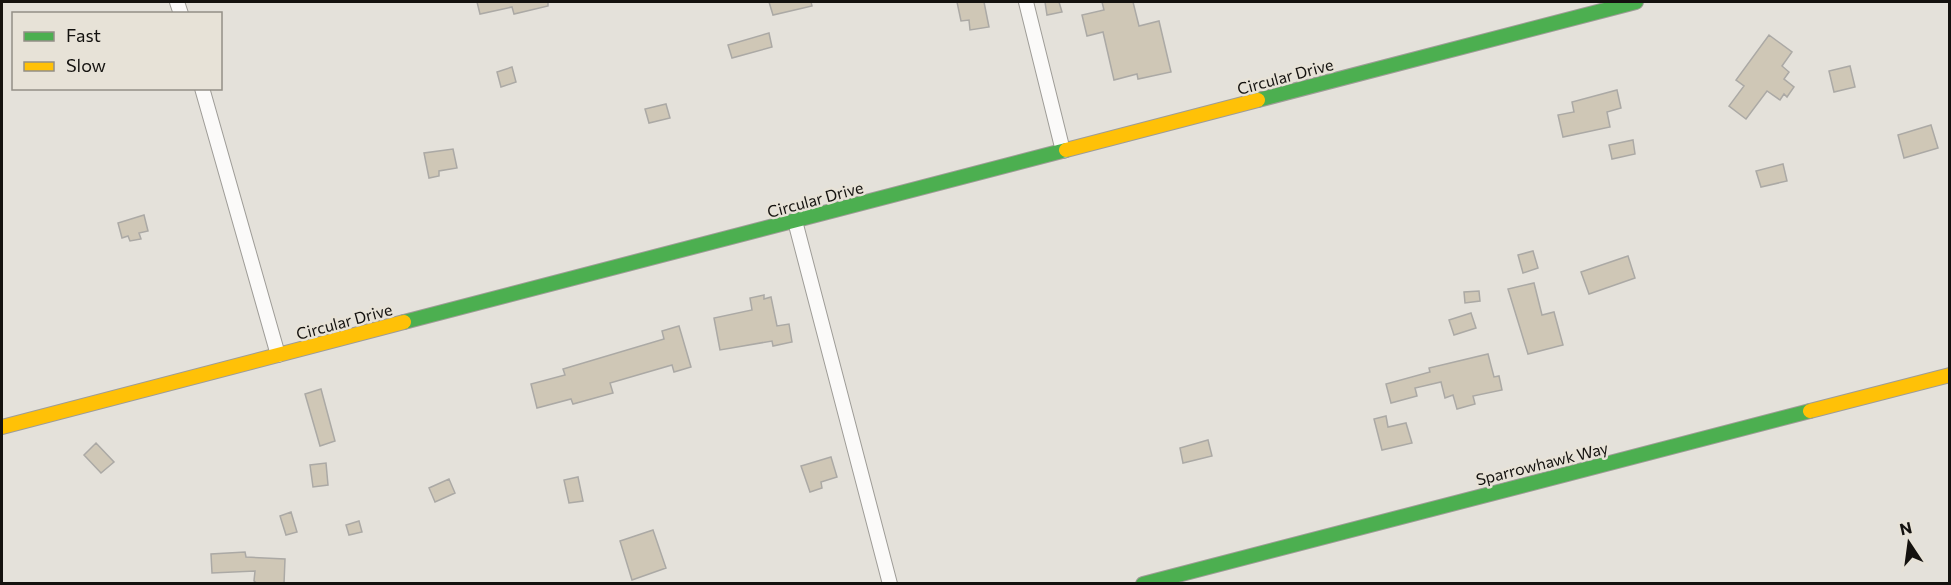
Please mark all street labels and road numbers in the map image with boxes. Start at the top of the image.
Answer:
street label: Circular Drive [1235,54,1335,98]
street label: Circular Drive [765,177,865,221]
street label: Circular Drive [294,299,394,343]
street label: Sparrowhawk Way [1474,437,1610,489]

